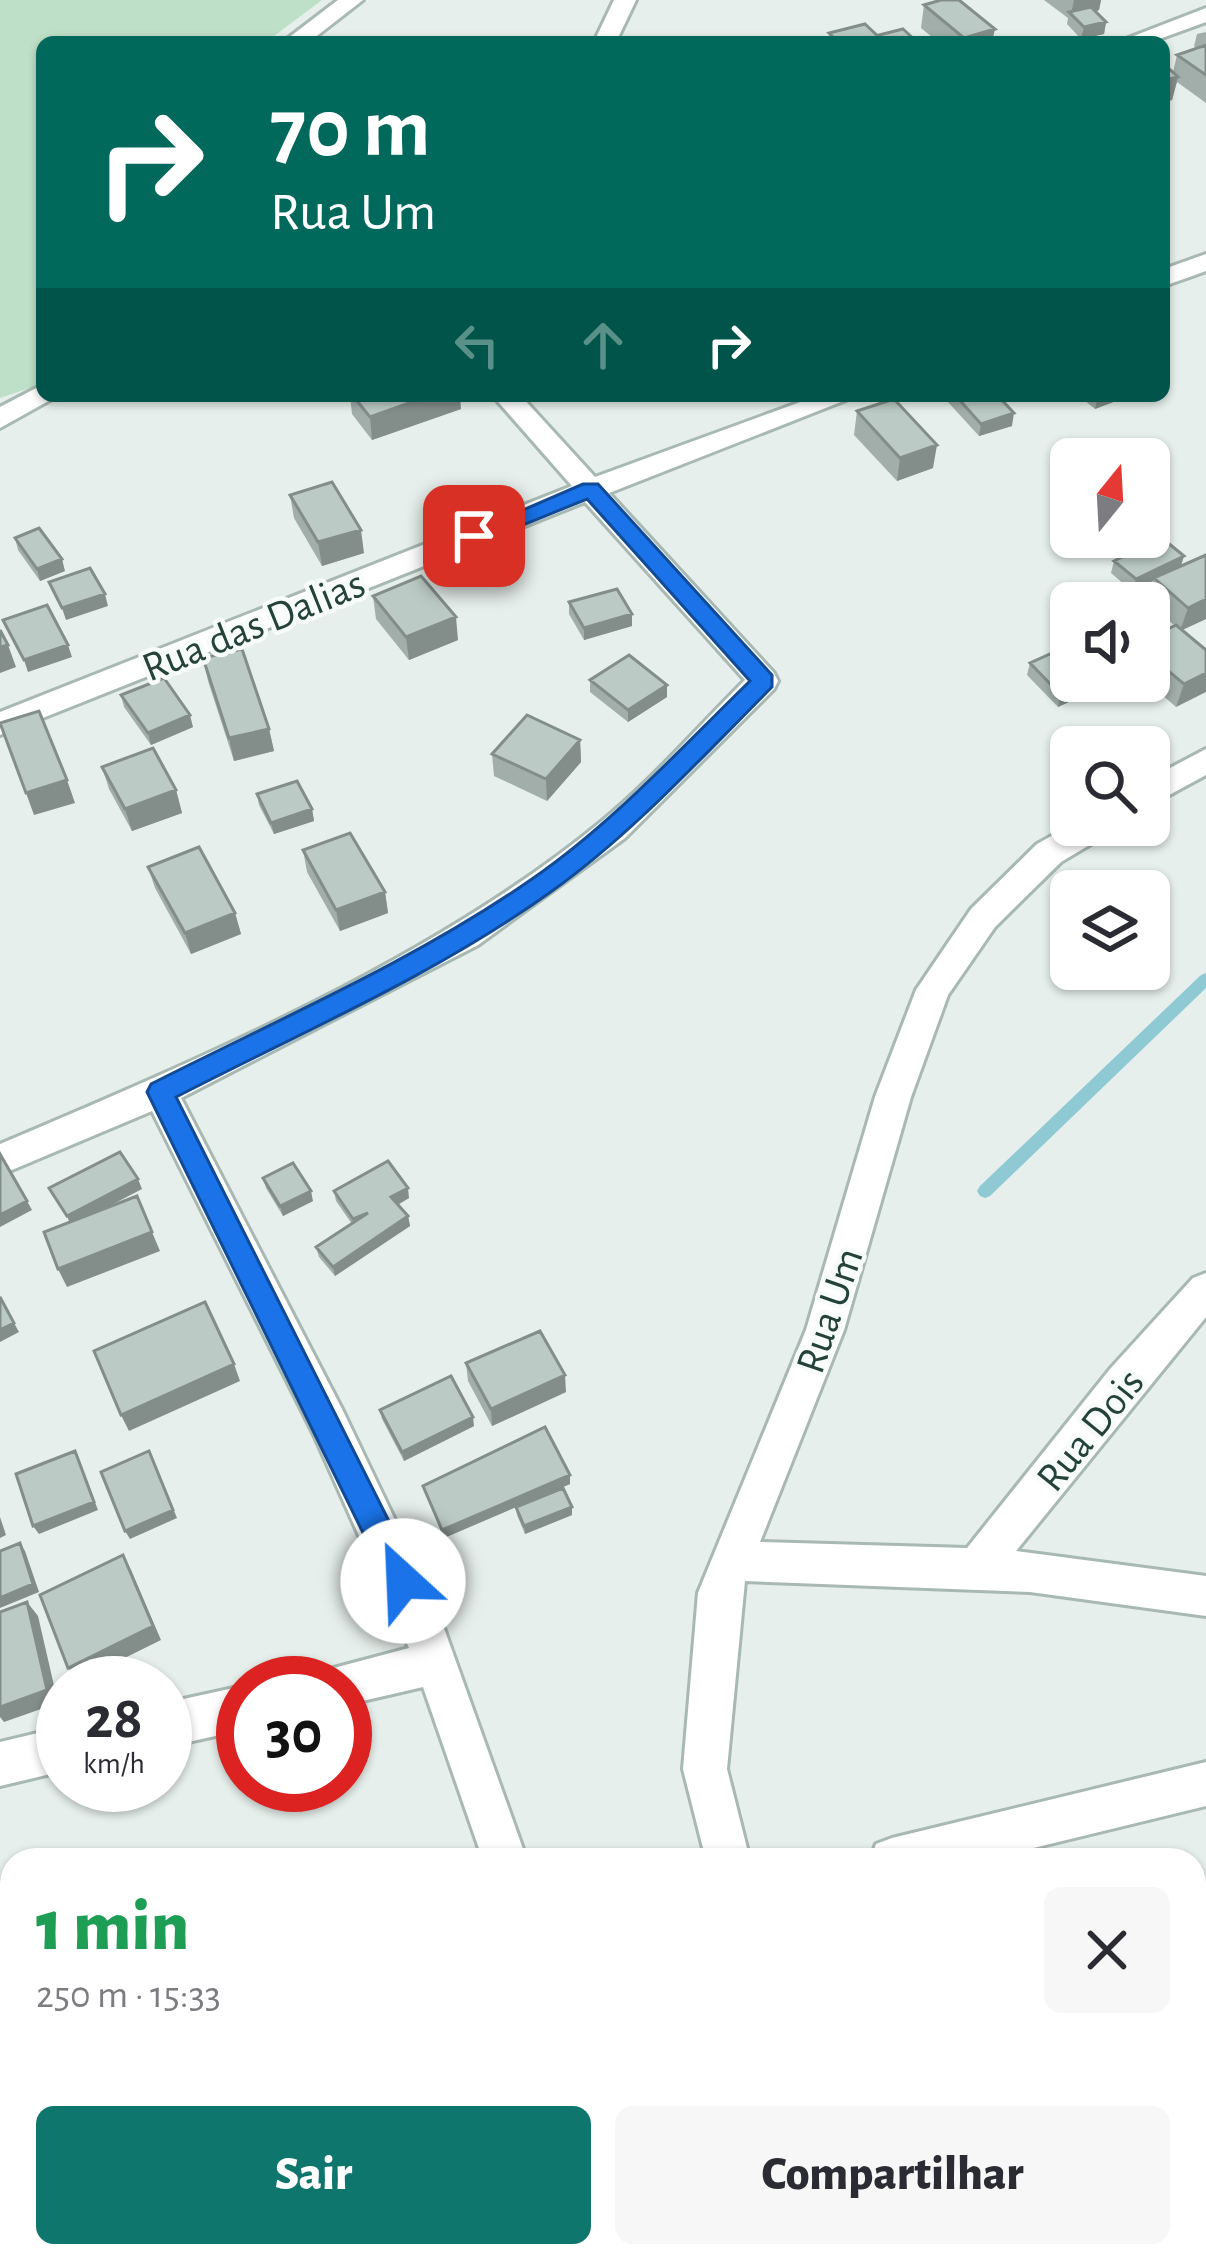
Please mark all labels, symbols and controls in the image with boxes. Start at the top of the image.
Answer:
icon: right [72,84,228,240]
text: 70 m [270,88,431,172]
text: Rua Um [270,186,436,240]
icon: left [444,312,510,378]
icon: ahead [570,312,636,378]
icon: right [696,312,762,378]
north arrow [1050,438,1170,558]
map controls [1050,438,1170,990]
pin [423,485,525,587]
icon: arrive [441,503,507,569]
street label: Rua das Dalias [137,562,371,690]
button: sound [1050,582,1170,702]
button: search [1050,726,1170,846]
button: layers [1050,870,1170,990]
street label: Rua Um [789,1243,871,1379]
street label: Rua Dois [1029,1361,1152,1499]
position arrow [340,1518,466,1644]
speed limit sign: 30 [216,1656,372,1812]
text: 28 [85,1689,143,1749]
text: km/h [83,1749,145,1779]
button: close [1044,1887,1170,2013]
text: 1 min [36,1891,189,1963]
text: 250 m · 15:33 [36,1976,221,2015]
button: Sair [36,2106,591,2244]
button: Compartilhar [615,2106,1170,2244]

